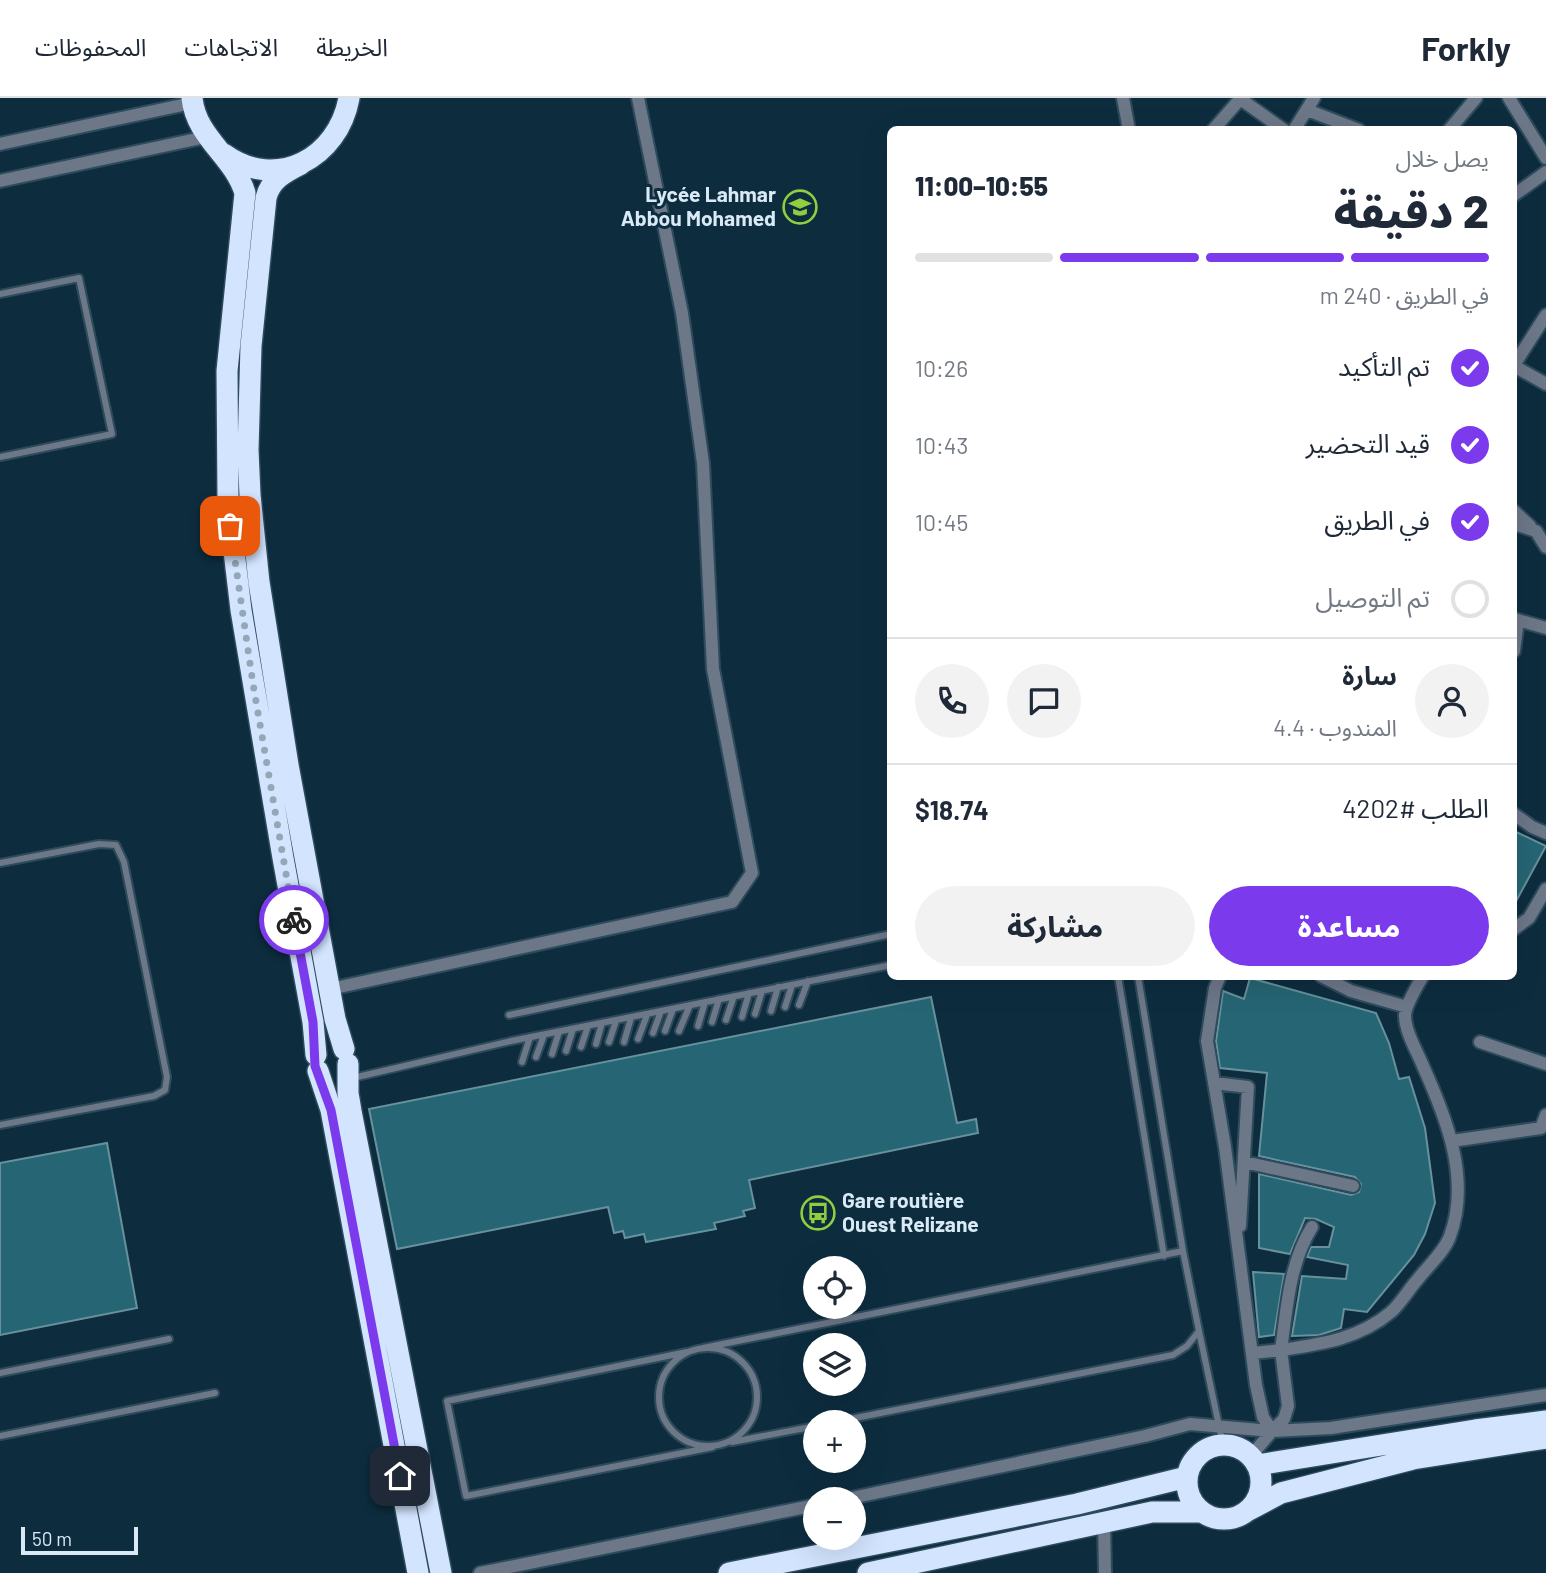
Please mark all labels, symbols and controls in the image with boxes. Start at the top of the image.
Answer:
text: Forkly [1421,28,1511,68]
text: المحفوظات [35,32,146,61]
text: الاتجاهات [184,32,278,61]
text: الخريطة [316,32,388,61]
text: يصل خلال [1396,144,1489,172]
text: 10:55–11:00 [915,170,1048,201]
place label: Lycée Lahmar Abbou Mohamed [621,181,776,230]
text: 2 دقيقة [1334,182,1489,237]
school or university icon: Lycée Lahmar Abbou Mohamed [781,188,819,226]
text: في الطريق · 240 m [1320,281,1489,309]
icon: check [1451,349,1489,387]
text: تم التأكيد [1338,350,1430,381]
text: 10:26 [915,354,968,382]
icon: check [1451,426,1489,464]
text: قيد التحضير [1306,427,1430,458]
text: 10:43 [915,431,968,459]
pin [200,496,260,556]
icon: check [1451,503,1489,541]
text: في الطريق [1324,504,1430,535]
icon: bag [211,507,249,545]
text: 10:45 [915,508,968,536]
text: تم التوصيل [1315,581,1430,612]
text: سارة [1342,659,1397,690]
button: phone [915,664,989,738]
button: chat [1007,664,1081,738]
button: person [1415,664,1489,738]
text: المندوب · 4.4 [1273,713,1397,741]
text: الطلب #4202 [1342,792,1489,823]
text: $18.74 [915,794,989,825]
courier [259,885,329,955]
button: مشاركة [915,886,1195,966]
button: مساعدة [1209,886,1489,966]
icon: bike [275,901,313,939]
place label: Gare routière Ouest Relizane [842,1187,979,1236]
bus stop icon: Gare routière Ouest Relizane [799,1194,837,1232]
map controls [803,1256,866,1550]
button: locate [803,1256,866,1319]
button: layers [803,1333,866,1396]
button: + [803,1410,866,1473]
pin [370,1446,430,1506]
icon: home [381,1457,419,1495]
button: − [803,1487,866,1550]
scale bar [21,1524,138,1556]
text: 50 m [32,1527,72,1550]

